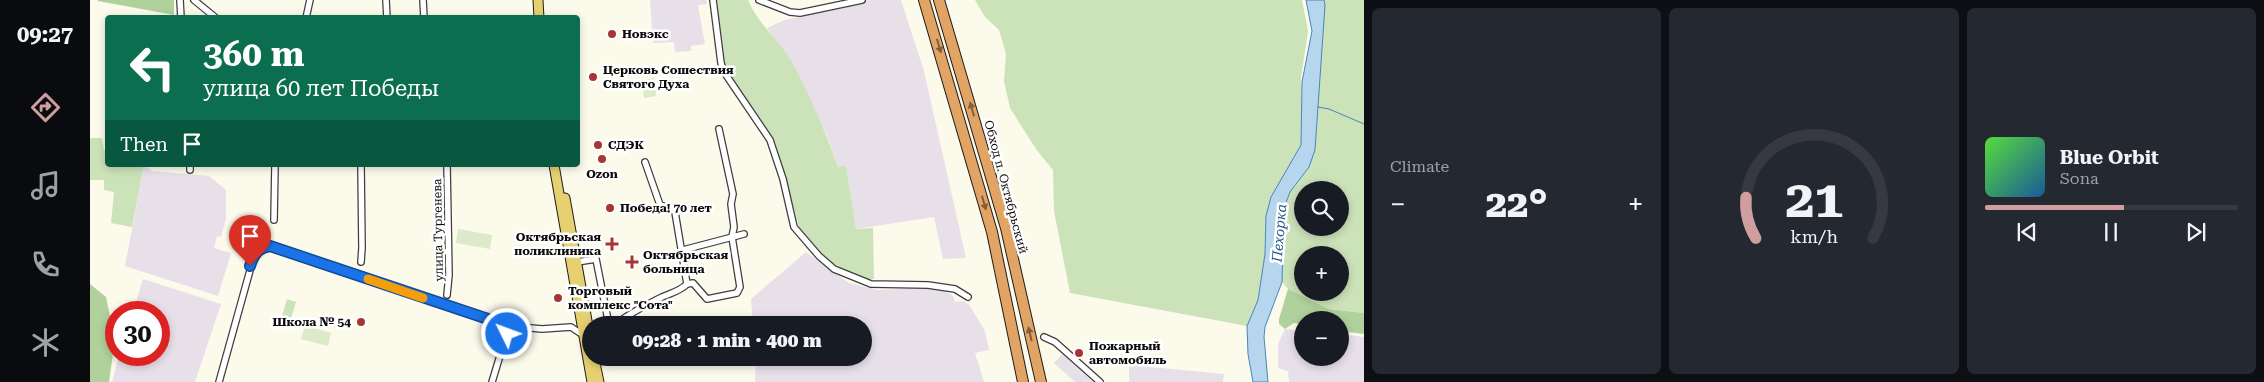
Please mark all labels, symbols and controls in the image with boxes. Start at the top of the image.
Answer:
text: 09:27 [17,22,73,47]
place label: Новэкс [622,27,669,41]
marker: Новэкс [606,28,618,40]
text: 360 m [203,34,304,75]
icon: left [120,35,185,100]
one-way arrow [935,39,943,54]
place label: Церковь Сошествия Святого Духа [603,63,734,91]
marker: Церковь Сошествия Святого Духа [587,71,599,83]
text: улица 60 лет Победы [203,76,439,101]
icon: directions [28,90,63,125]
one-way arrow [967,102,975,117]
street label: Обход п. Октябрьский [981,119,1031,255]
icon: arrive [178,130,206,158]
text: Then [120,133,168,156]
place label: СДЭК [608,138,644,152]
marker: СДЭК [592,139,604,151]
text: Blue Orbit [2060,146,2159,169]
marker: Ozon [596,153,608,165]
text: Climate [1390,157,1449,176]
place label: Ozon [586,167,618,181]
icon: music [28,168,63,203]
text: 21 [1785,169,1843,230]
text: Sona [2060,169,2099,188]
street label: улица Тургенева [430,178,446,282]
map controls [1294,181,1349,366]
button: search [1294,181,1349,236]
text: 22° [1486,182,1547,226]
text: − [1390,188,1406,221]
text: + [1628,188,1643,221]
one-way arrow [980,195,988,210]
place label: Победа! 70 лет [620,201,712,215]
marker: Победа! 70 лет [604,202,616,214]
water label: Пехорка [1268,203,1290,264]
pin [229,215,271,266]
icon: previous [2013,218,2041,246]
icon: pause [2097,218,2125,246]
icon: next [2182,218,2210,246]
icon: arrive [236,222,264,250]
text: km/h [1790,226,1838,247]
place label: Октябрьская поликлиника [514,230,601,258]
marker: Октябрьская поликлиника [605,237,619,251]
button: + [1294,246,1349,301]
icon: phone [28,247,63,282]
place label: Октябрьская больница [643,248,729,276]
marker: Октябрьская больница [625,255,639,269]
place label: Торговый комплекс "Сота" [568,284,673,312]
marker: Торговый комплекс "Сота" [552,292,564,304]
speed limit sign: 30 [105,301,170,366]
position arrow [480,307,532,359]
button: − [1294,311,1349,366]
place label: Школа № 54 [272,315,351,329]
marker: Школа № 54 [355,316,367,328]
icon: climate [28,325,63,360]
one-way arrow [1026,327,1034,342]
text: 09:28 · 1 min · 400 m [632,329,822,352]
place label: Пожарный автомобиль [1089,339,1166,367]
marker: Пожарный автомобиль [1073,347,1085,359]

